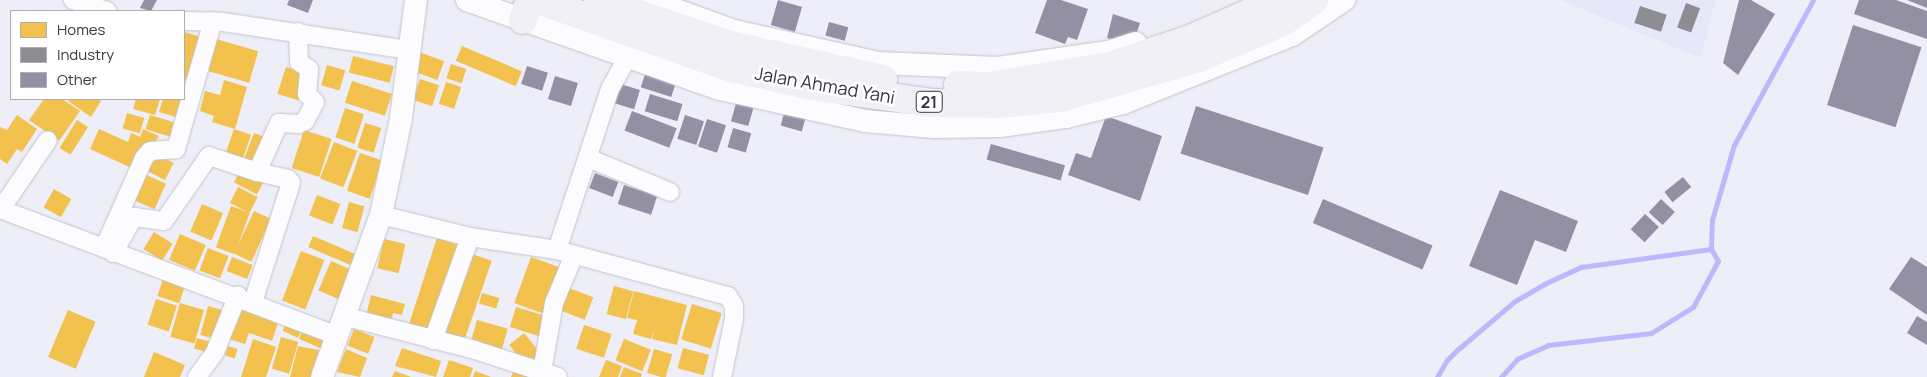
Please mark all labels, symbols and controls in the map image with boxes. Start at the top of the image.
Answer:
legend [10,10,185,100]
text: Homes [57,19,105,40]
text: Industry [57,44,114,65]
street label: Jalan Ahmad Yani [753,62,897,108]
text: Other [57,69,97,90]
road number: 21 [915,88,943,115]

